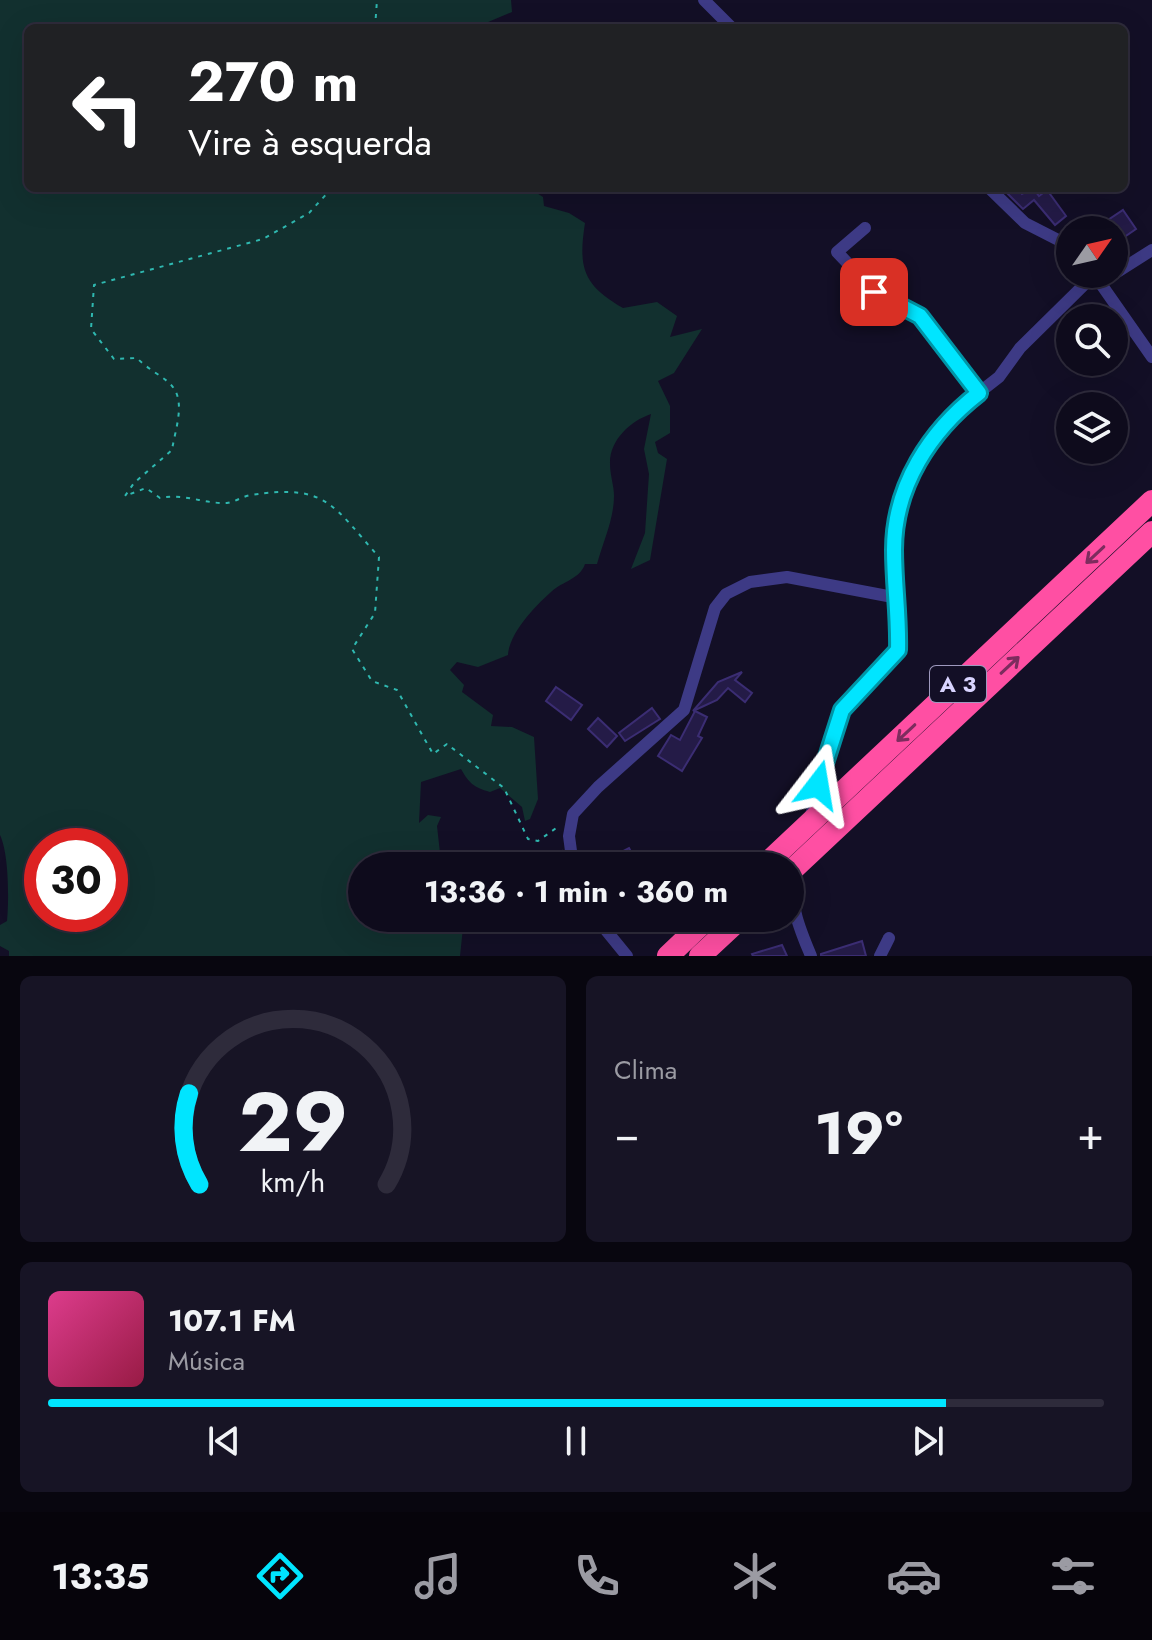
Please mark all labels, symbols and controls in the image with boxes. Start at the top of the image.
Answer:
text: 270 m [188,41,358,122]
icon: left [56,56,160,160]
text: Vire à esquerda [188,116,432,168]
north arrow [1056,216,1128,288]
map controls [1056,216,1128,464]
pin [840,258,908,326]
icon: arrive [852,270,896,314]
button: search [1056,304,1128,376]
button: layers [1056,392,1128,464]
one-way arrow [1085,545,1105,564]
one-way arrow [1000,656,1020,675]
road number: A 3 [930,666,986,702]
one-way arrow [896,723,916,741]
position arrow [776,743,860,827]
speed limit sign: 30 [24,828,128,932]
text: 13:36 · 1 min · 360 m [424,870,728,913]
text: Clima [614,1051,677,1089]
text: 29 [238,1062,348,1182]
text: 19° [814,1090,903,1177]
text: − [614,1102,640,1166]
text: + [1077,1102,1104,1166]
text: km/h [261,1161,325,1203]
text: 107.1 FM [168,1299,295,1342]
text: Música [168,1342,245,1380]
icon: previous [202,1419,246,1463]
icon: pause [554,1419,598,1463]
icon: next [906,1419,950,1463]
icon: directions [252,1548,308,1604]
icon: music [410,1548,466,1604]
icon: phone [569,1548,625,1604]
icon: climate [727,1548,783,1604]
icon: car [886,1548,942,1604]
icon: filters [1045,1548,1101,1604]
text: 13:35 [51,1550,149,1602]

